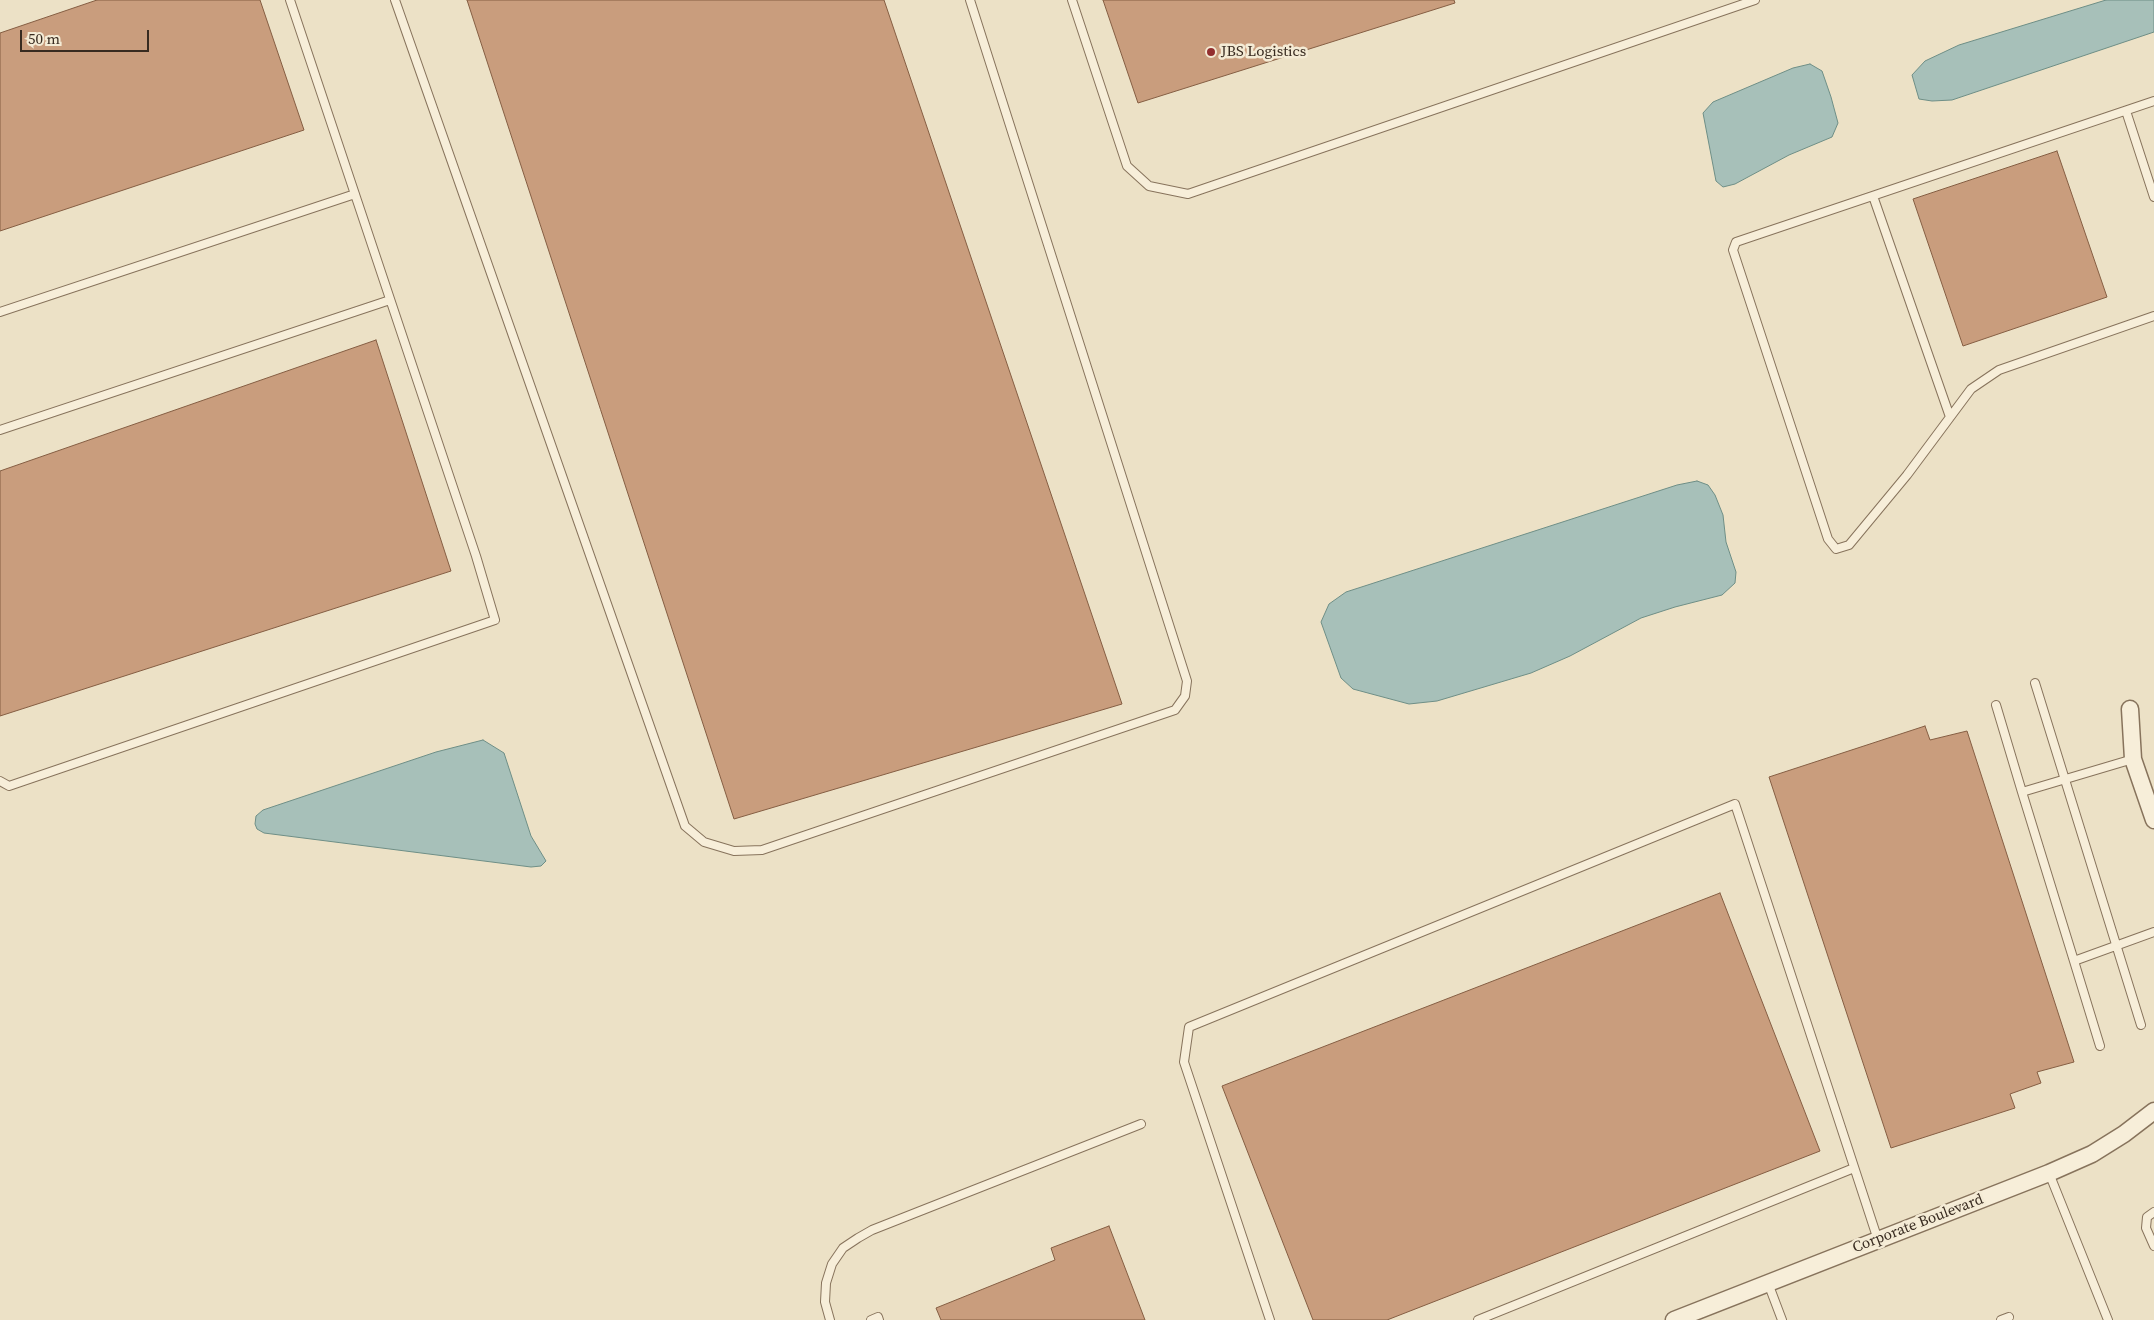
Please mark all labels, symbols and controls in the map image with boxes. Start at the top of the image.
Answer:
scale bar [22,20,151,52]
text: 50 m [28,28,60,49]
place label: JBS Logistics [1221,43,1306,61]
marker: JBS Logistics [1205,46,1217,58]
street label: Corporate Boulevard [1850,1191,1986,1257]

